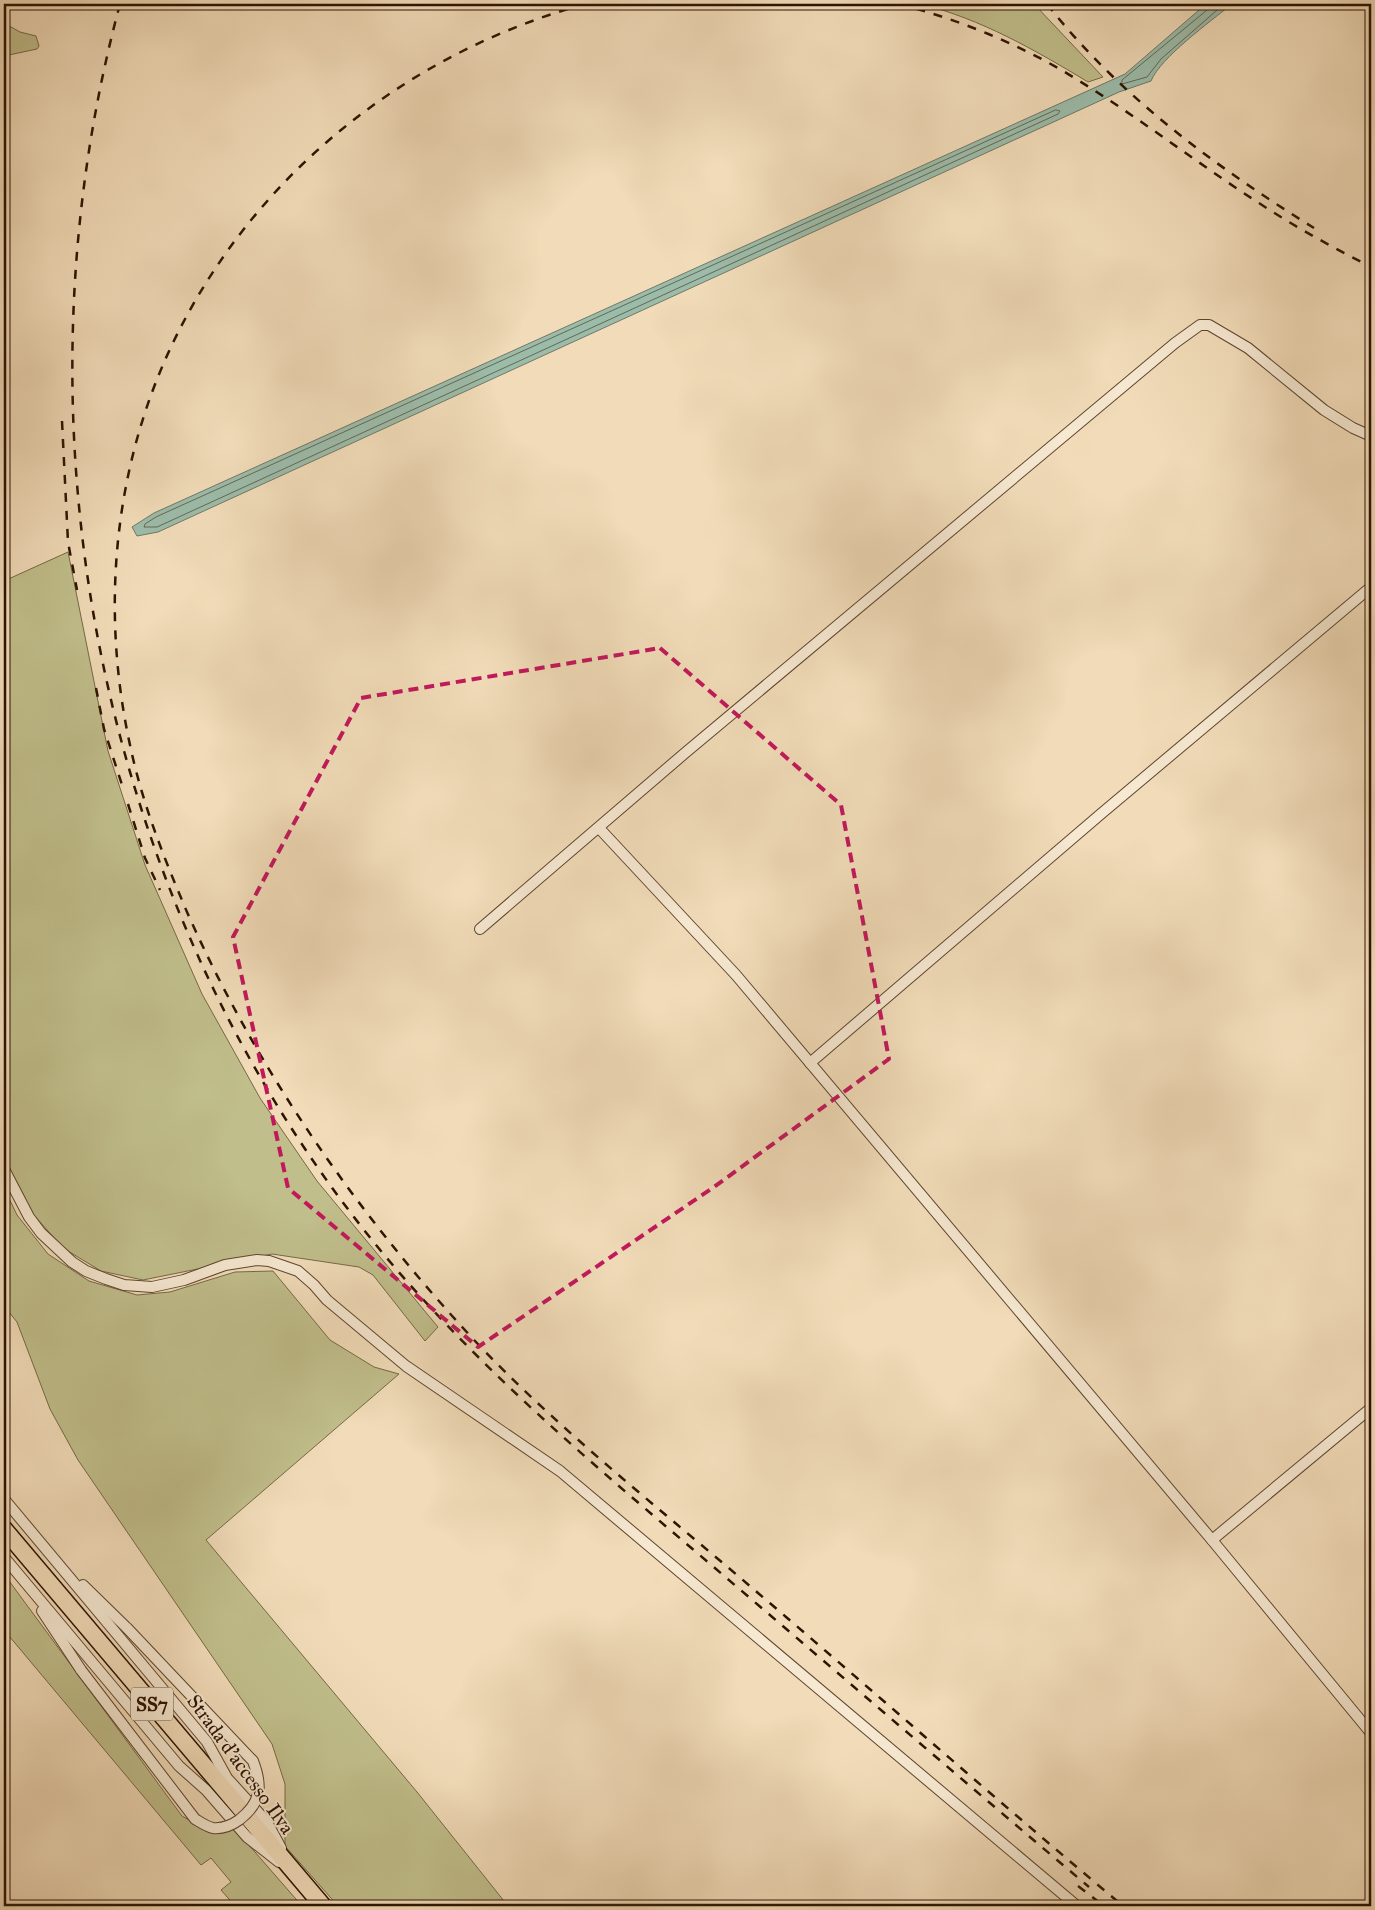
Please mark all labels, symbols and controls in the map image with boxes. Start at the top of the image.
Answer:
road number: SS7 [131,1688,173,1720]
street label: Strada d'accesso Ilva [182,1690,300,1839]

